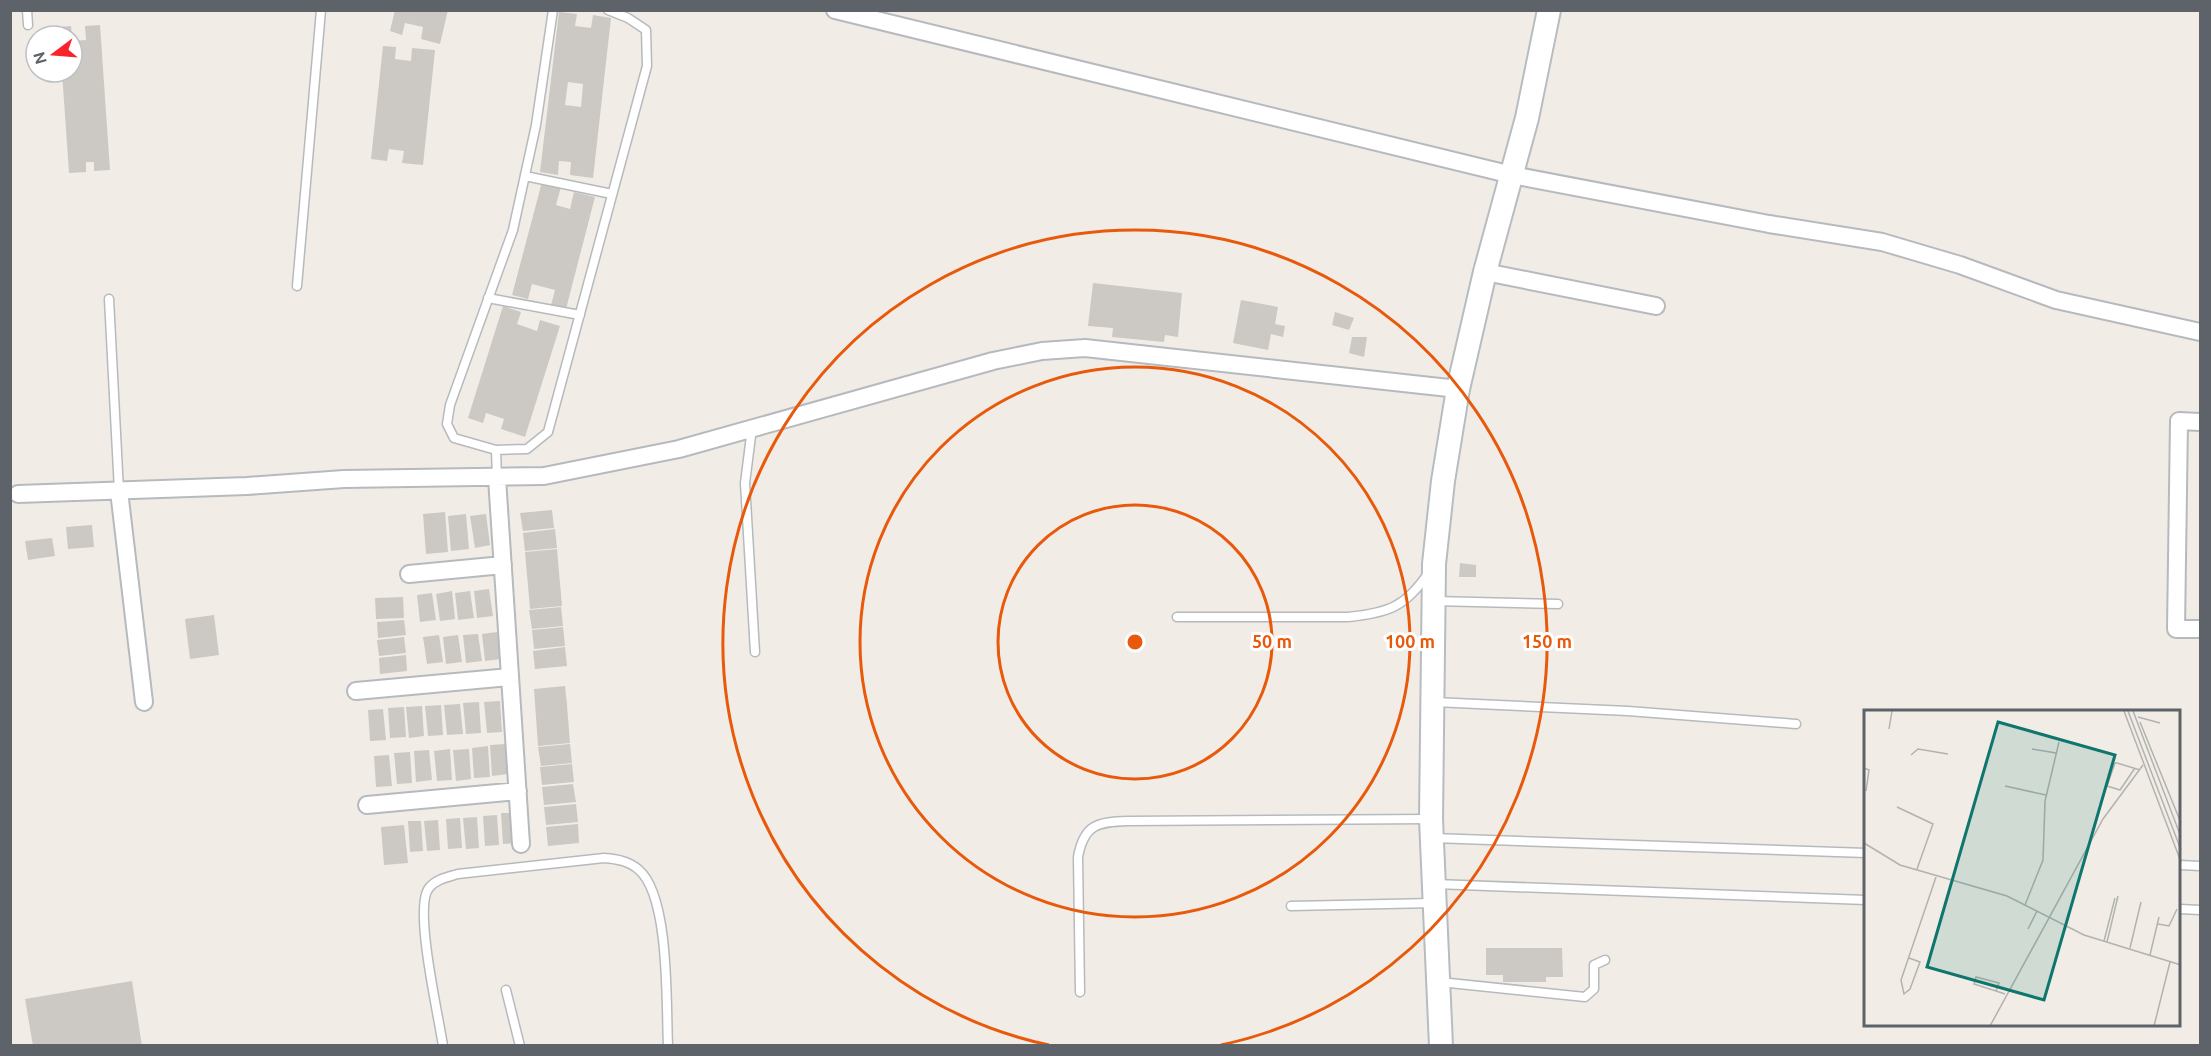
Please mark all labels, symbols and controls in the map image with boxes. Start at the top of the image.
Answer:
north arrow [24,24,84,84]
text: N [29,50,50,66]
text: 50 m [1252,631,1292,651]
text: 100 m [1385,631,1435,651]
text: 150 m [1522,631,1572,651]
centre of rings [1125,632,1145,652]
inset map [1864,710,2181,1026]

